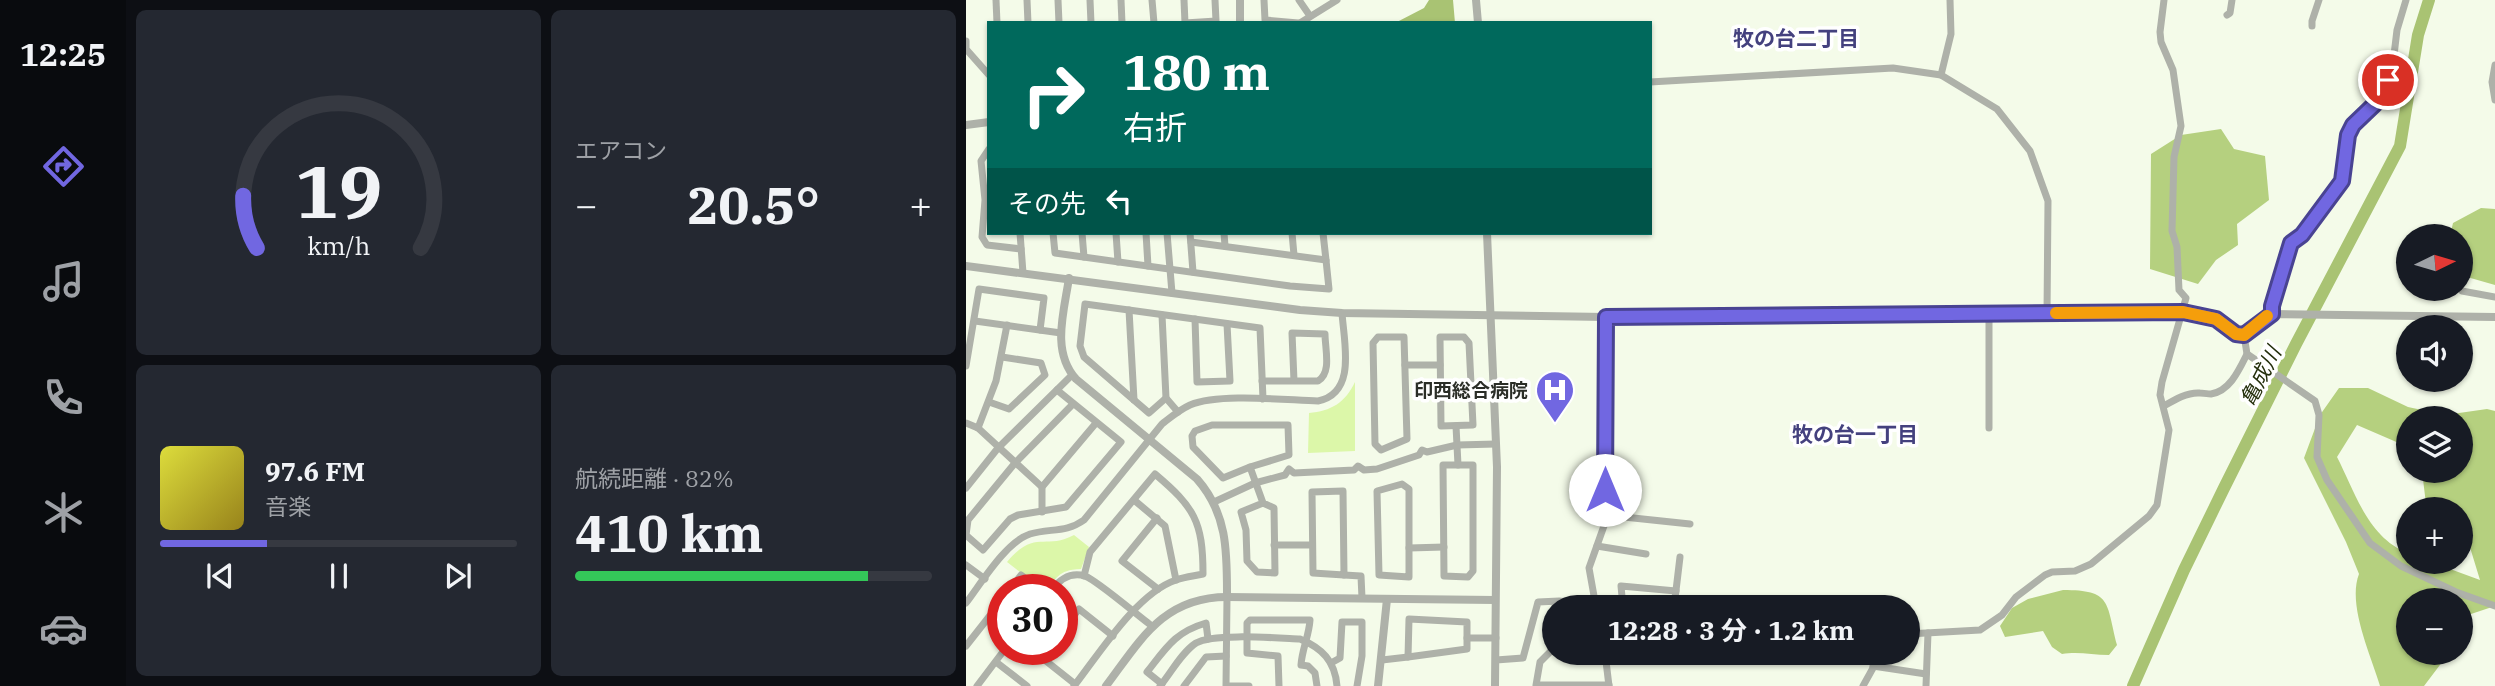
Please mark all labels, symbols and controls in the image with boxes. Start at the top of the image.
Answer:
district label: 牧の台二丁目 [1733,24,1859,52]
text: 12:25 [20,33,106,75]
text: 180 m [1123,40,1270,103]
icon: right [1008,49,1099,140]
pin [2358,50,2418,110]
icon: arrive [2369,61,2407,99]
text: 右折 [1123,106,1187,148]
text: エアコン [575,135,667,165]
icon: directions [39,142,88,191]
text: 19 [295,144,382,239]
text: 20.5° [687,171,820,238]
text: − [575,180,598,229]
text: + [909,180,932,229]
icon: left [1100,182,1138,220]
text: その先 [1008,186,1086,220]
north arrow [2396,224,2473,301]
map controls [2396,224,2473,665]
text: km/h [307,229,370,262]
icon: music [39,257,88,306]
button: sound [2396,315,2473,392]
water label: 亀成川 [2233,340,2288,410]
hospital icon: 印西総合病院 [1534,369,1576,424]
icon: phone [39,373,88,422]
place label: 印西総合病院 [1414,378,1528,402]
button: layers [2396,406,2473,483]
district label: 牧の台一丁目 [1792,420,1918,448]
position arrow [1568,453,1642,527]
text: 97.6 FM [265,454,365,488]
text: 航続距離 · 82% [575,463,734,493]
icon: climate [39,488,88,537]
text: 音楽 [265,491,311,521]
button: + [2396,497,2473,574]
text: 410 km [575,499,764,566]
icon: previous [201,557,239,595]
icon: pause [320,557,358,595]
icon: next [439,557,477,595]
speed limit sign: 30 [987,574,1078,665]
button: − [2396,588,2473,665]
icon: car [39,604,88,653]
text: 12:28 · 3 分 · 1.2 km [1608,613,1854,647]

